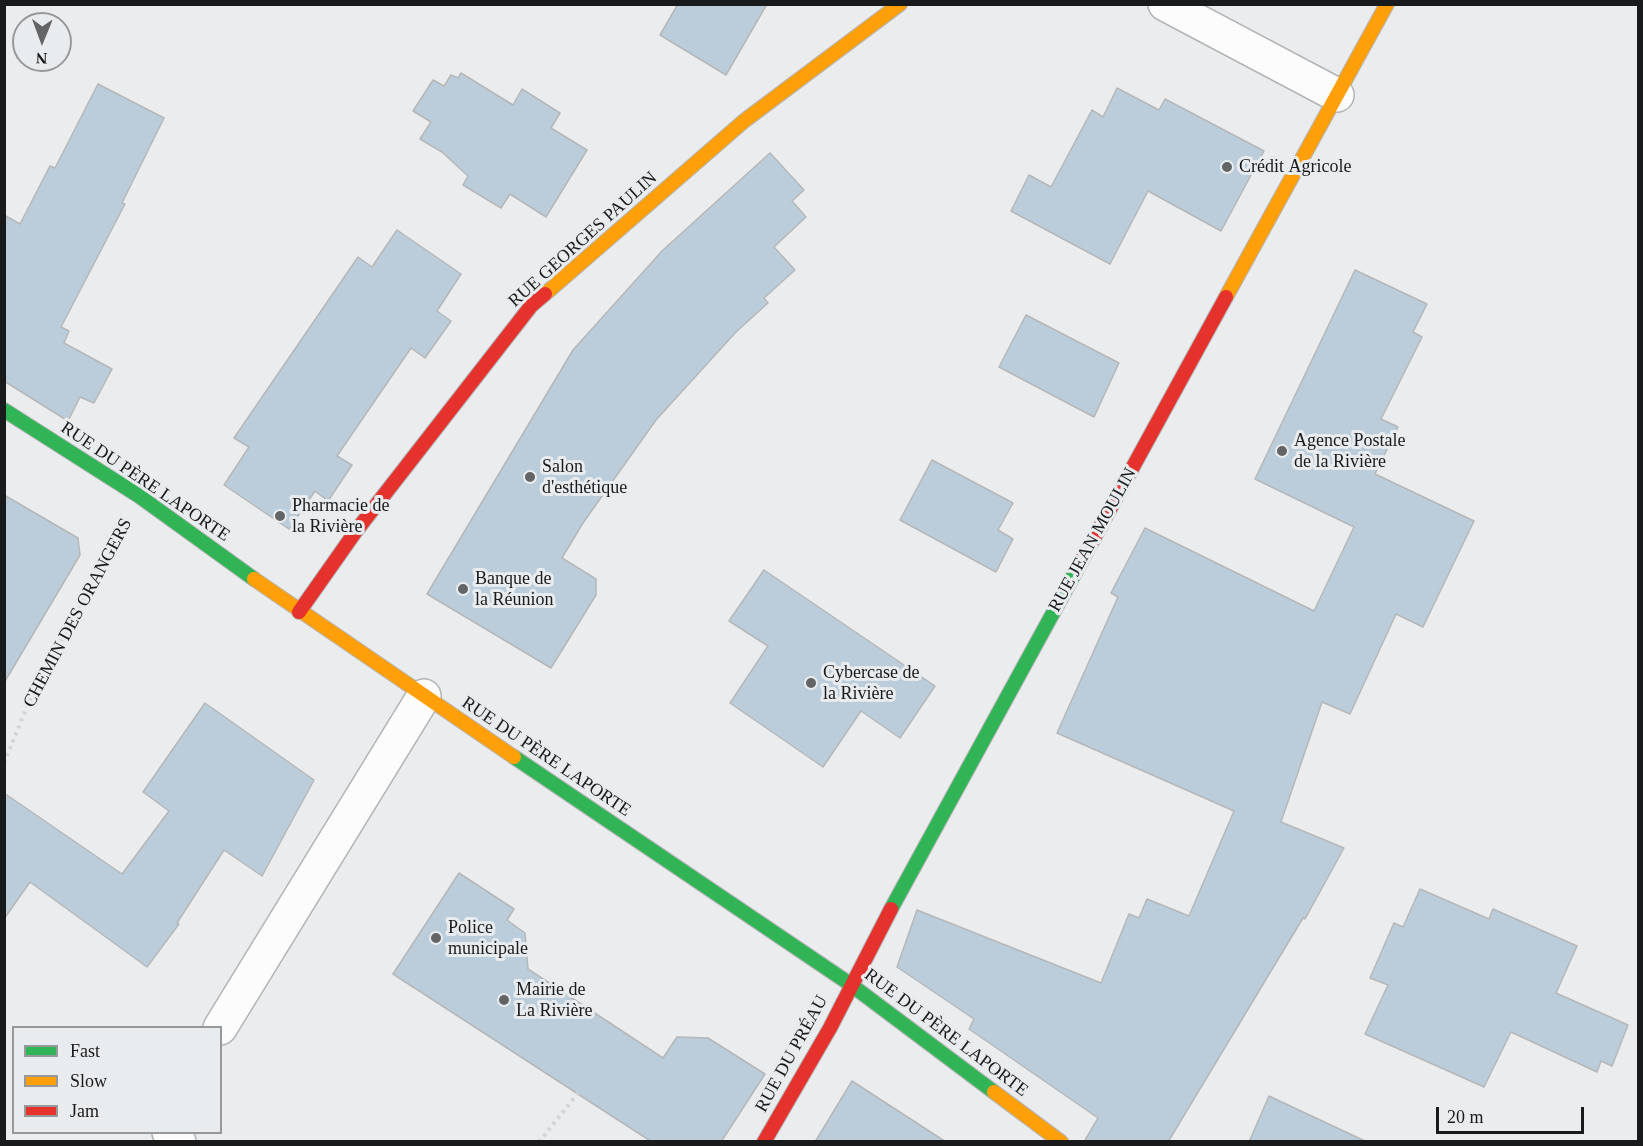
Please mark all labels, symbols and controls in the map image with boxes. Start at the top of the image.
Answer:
north arrow [12,12,72,72]
text: N [36,50,48,67]
place label: Crédit Agricole [1239,156,1351,178]
marker: Crédit Agricole [1220,160,1234,174]
street label: RUE GEORGES PAULIN [504,168,662,312]
street label: RUE DU PÈRE LAPORTE [56,417,234,547]
place label: Agence Postale de la Rivière [1294,430,1405,472]
marker: Agence Postale de la Rivière [1275,444,1289,458]
place label: Salon d'esthétique [542,456,627,498]
street label: RUE JEAN MOULIN [1045,464,1141,616]
marker: Salon d'esthétique [523,470,537,484]
place label: Pharmacie de la Rivière [292,495,389,538]
marker: Pharmacie de la Rivière [273,509,287,523]
street label: CHEMIN DES ORANGERS [19,515,137,711]
place label: Banque de la Réunion [475,568,553,610]
marker: Banque de la Réunion [456,582,470,596]
place label: Cybercase de la Rivière [823,662,919,704]
marker: Cybercase de la Rivière [804,676,818,690]
street label: RUE DU PÈRE LAPORTE [457,692,635,822]
place label: Police municipale [448,917,528,960]
marker: Police municipale [429,931,443,945]
street label: RUE DU PÈRE LAPORTE [860,964,1032,1102]
place label: Mairie de La Rivière [516,979,592,1022]
street label: RUE DU PRÉAU [751,992,833,1116]
marker: Mairie de La Rivière [497,993,511,1007]
legend [12,1026,222,1134]
text: Fast [70,1041,100,1061]
text: Slow [70,1071,107,1091]
scale bar [1439,1095,1588,1133]
text: Jam [70,1101,99,1121]
text: 20 m [1447,1107,1484,1127]

